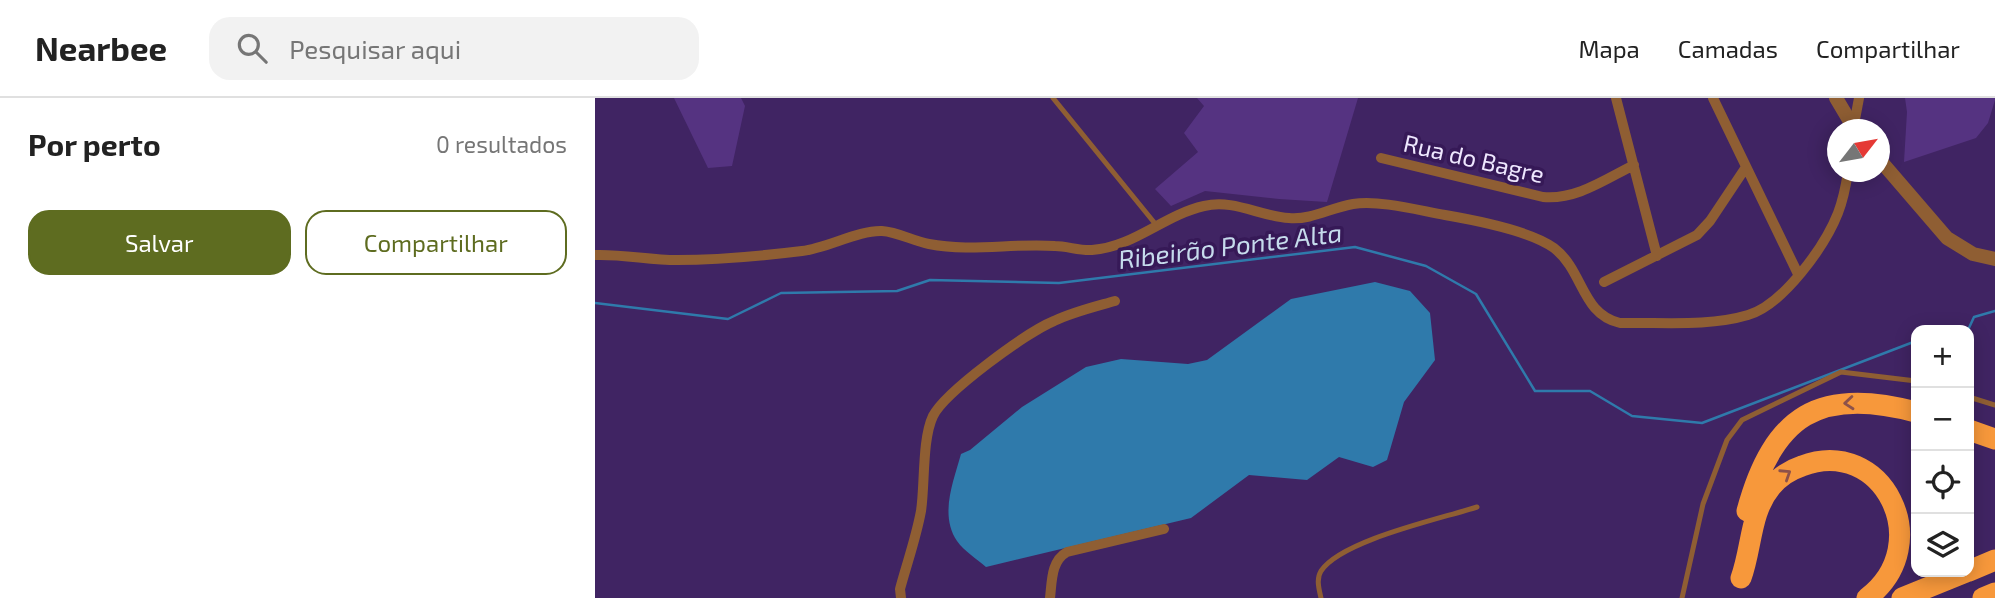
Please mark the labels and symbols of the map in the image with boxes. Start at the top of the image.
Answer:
north arrow [1827,119,1890,182]
street label: Rua do Bagre [1401,128,1547,188]
water label: Ribeirão Ponte Alta [1116,216,1344,274]
one-way arrow [1843,395,1854,410]
one-way arrow [1779,470,1792,483]

